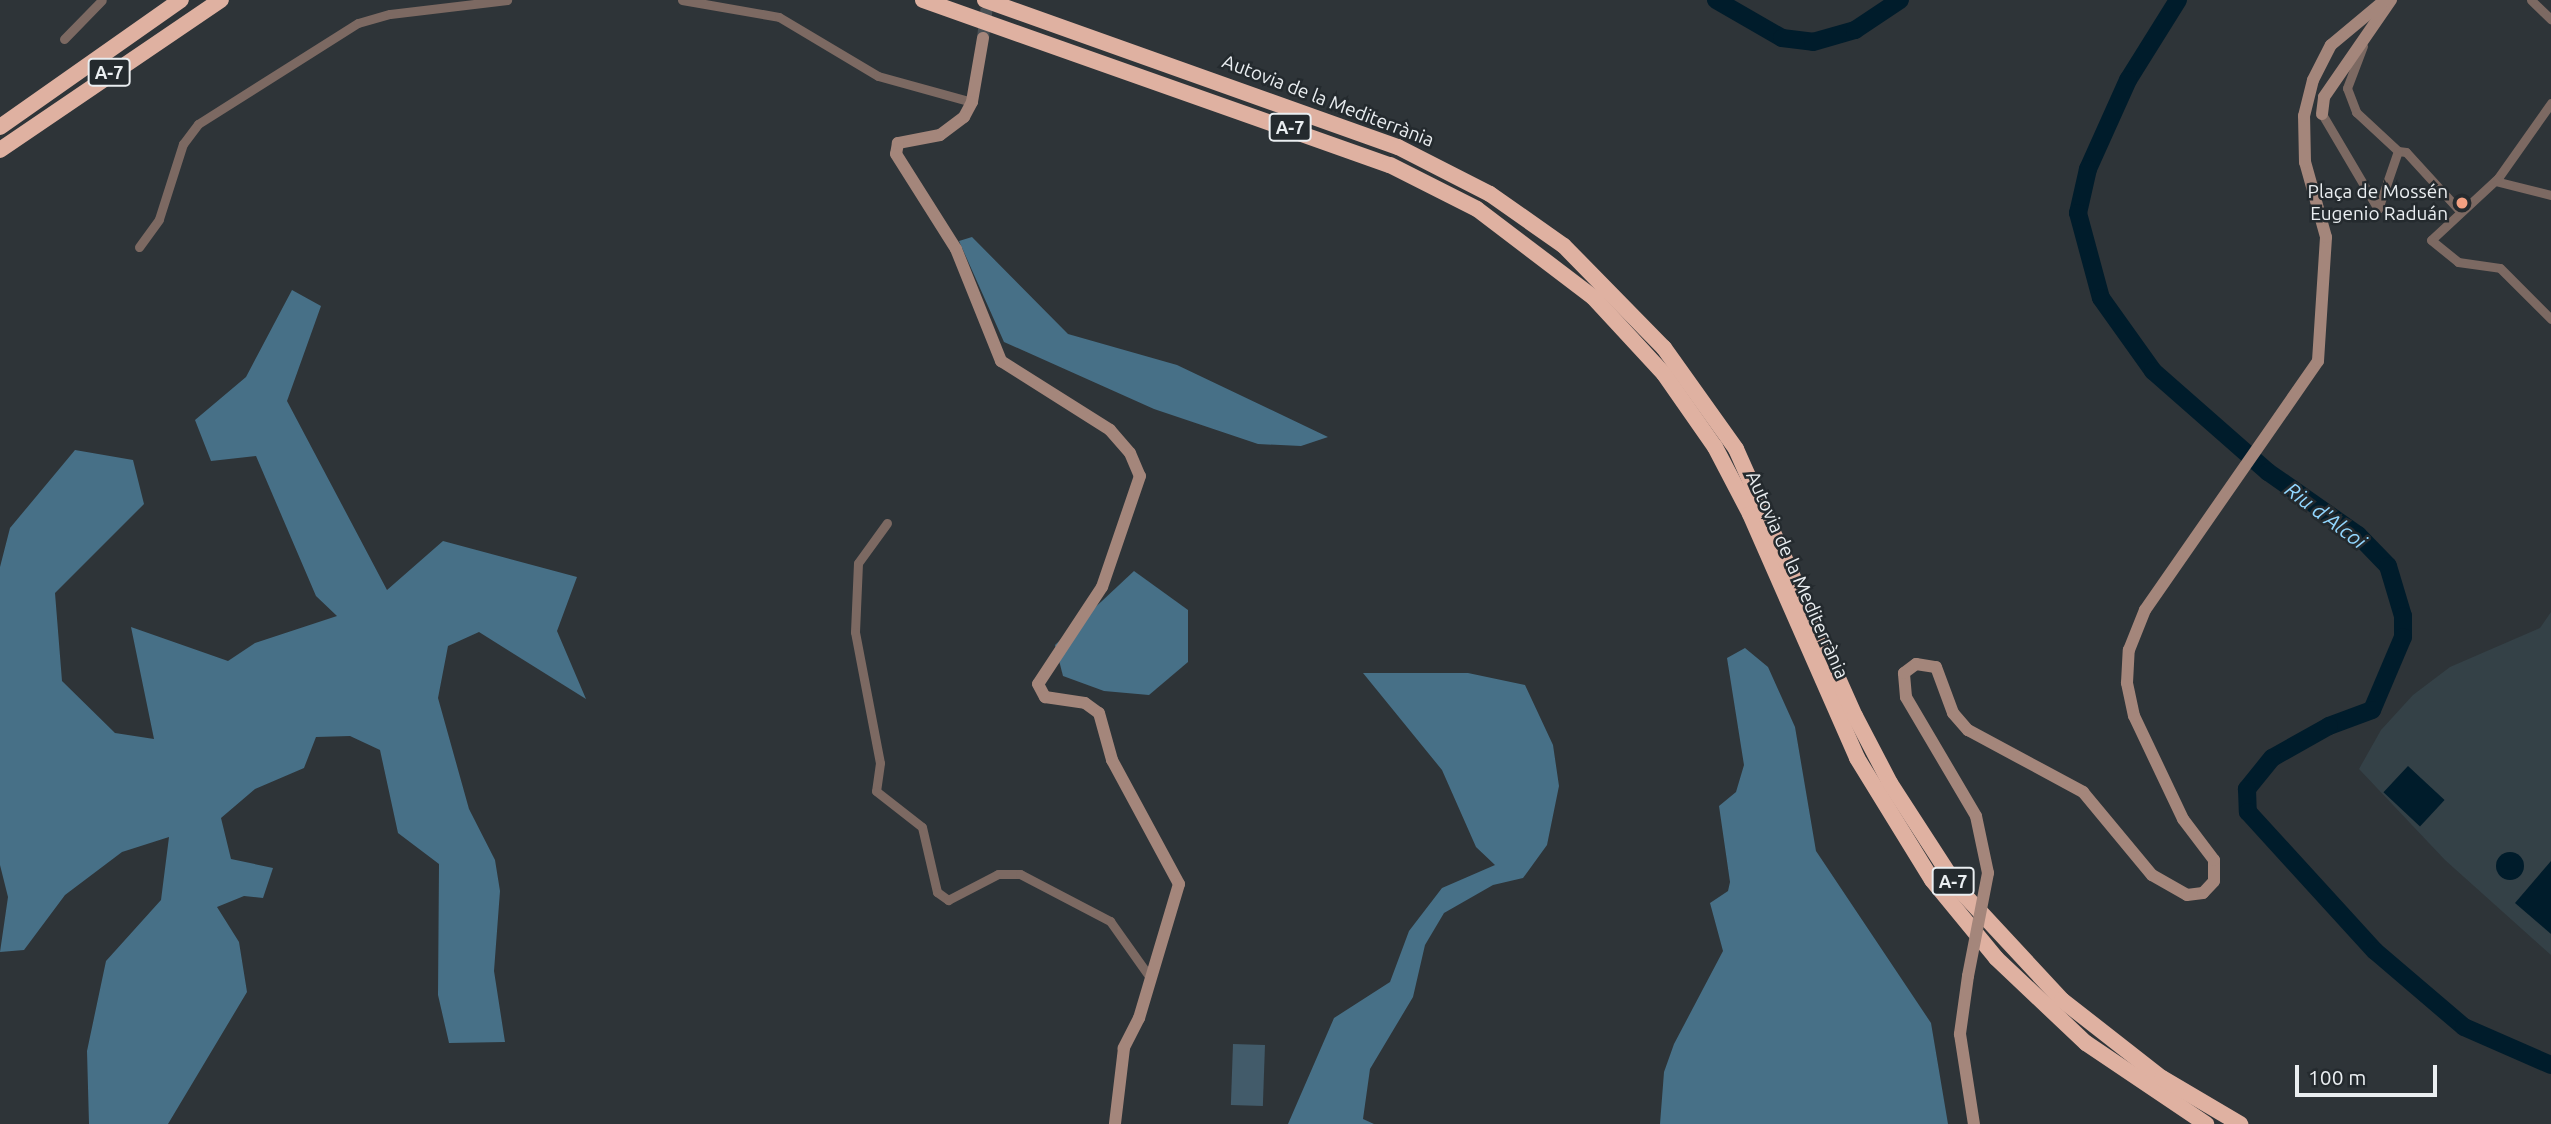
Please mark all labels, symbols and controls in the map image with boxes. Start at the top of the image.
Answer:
street label: Autovia de la Mediterrània [1219,50,1437,152]
road number: A-7 [86,58,132,86]
road number: A-7 [1267,112,1313,142]
place label: Plaça de Mossén Eugenio Raduán [2308,181,2448,225]
marker: Plaça de Mossén Eugenio Raduán [2454,195,2470,211]
street label: Autovia de la Mediterrània [1741,468,1853,682]
water label: Riu d'Alcoi [2281,476,2371,554]
road number: A-7 [1930,866,1976,896]
scale bar [2299,1050,2441,1094]
text: 100 m [2308,1065,2366,1089]

